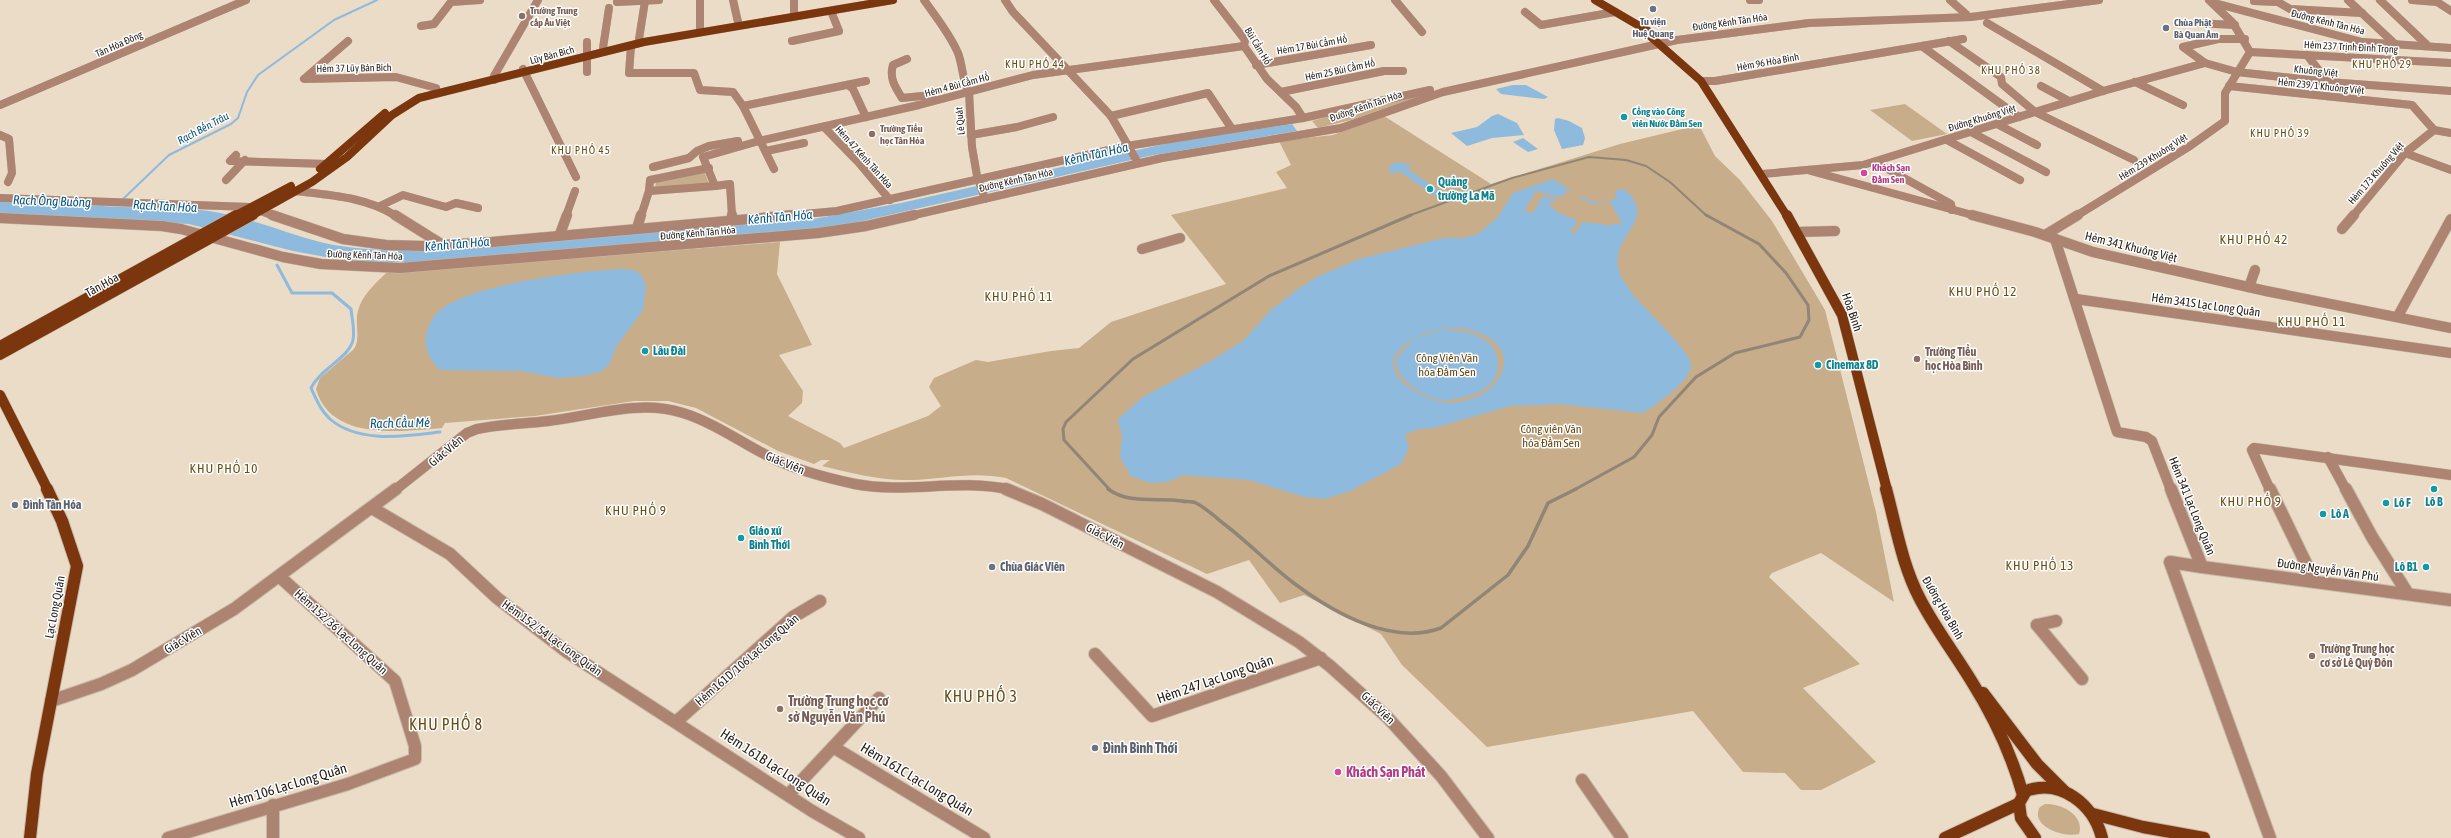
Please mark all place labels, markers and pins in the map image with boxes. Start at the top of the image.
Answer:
marker: Tu viện Huệ Quang [1648,4,1658,14]
place label: Trường Trung cấp Âu Việt [530,5,578,28]
marker: Trường Trung cấp Âu Việt [517,11,527,21]
place label: Tu viện Huệ Quang [1632,16,1674,39]
place label: Chùa Phật Bà Quan Âm [2174,17,2218,40]
marker: Chùa Phật Bà Quan Âm [2161,23,2171,33]
place label: Cổng vào Công viên Nước Đầm Sen [1632,106,1702,129]
marker: Cổng vào Công viên Nước Đầm Sen [1619,112,1629,122]
place label: Trường Tiểu học Tân Hóa [880,123,925,146]
marker: Trường Tiểu học Tân Hóa [867,129,877,139]
place label: Khách Sạn Đầm Sen [1872,162,1910,185]
marker: Khách Sạn Đầm Sen [1859,168,1869,178]
place label: Quảng trường La Mã [1437,175,1495,203]
marker: Quảng trường La Mã [1425,184,1435,194]
place label: Lâu Đài [653,344,686,358]
place label: Trường Tiểu học Hòa Bình [1925,344,1983,373]
marker: Lâu Đài [640,346,650,356]
marker: Trường Tiểu học Hòa Bình [1912,354,1922,364]
place label: Cinemax 8D [1826,358,1879,372]
marker: Cinemax 8D [1813,360,1823,370]
marker: Lô B [2429,484,2439,494]
place label: Lô B [2425,495,2443,509]
place label: Lô F [2394,496,2411,510]
place label: Đình Tân Hóa [23,498,82,512]
marker: Lô F [2381,498,2391,508]
marker: Đình Tân Hóa [10,500,20,510]
place label: Lô A [2331,507,2349,521]
marker: Lô A [2318,509,2328,519]
place label: Giáo xứ Bình Thới [749,524,790,552]
marker: Giáo xứ Bình Thới [736,533,746,543]
place label: Chùa Giác Viên [1000,560,1065,574]
place label: Lô B1 [2395,560,2418,574]
marker: Chùa Giác Viên [987,562,997,572]
marker: Lô B1 [2421,562,2431,572]
place label: Trường Trung học cơ sở Lê Quý Đôn [2320,642,2395,670]
marker: Trường Trung học cơ sở Lê Quý Đôn [2307,651,2317,661]
place label: Trường Trung học cơ sở Nguyễn Văn Phú [788,693,889,725]
marker: Trường Trung học cơ sở Nguyễn Văn Phú [775,704,785,714]
place label: Đình Bình Thới [1103,740,1177,756]
marker: Đình Bình Thới [1090,743,1100,753]
place label: Khách Sạn Phát [1346,764,1425,780]
marker: Khách Sạn Phát [1333,767,1343,777]

